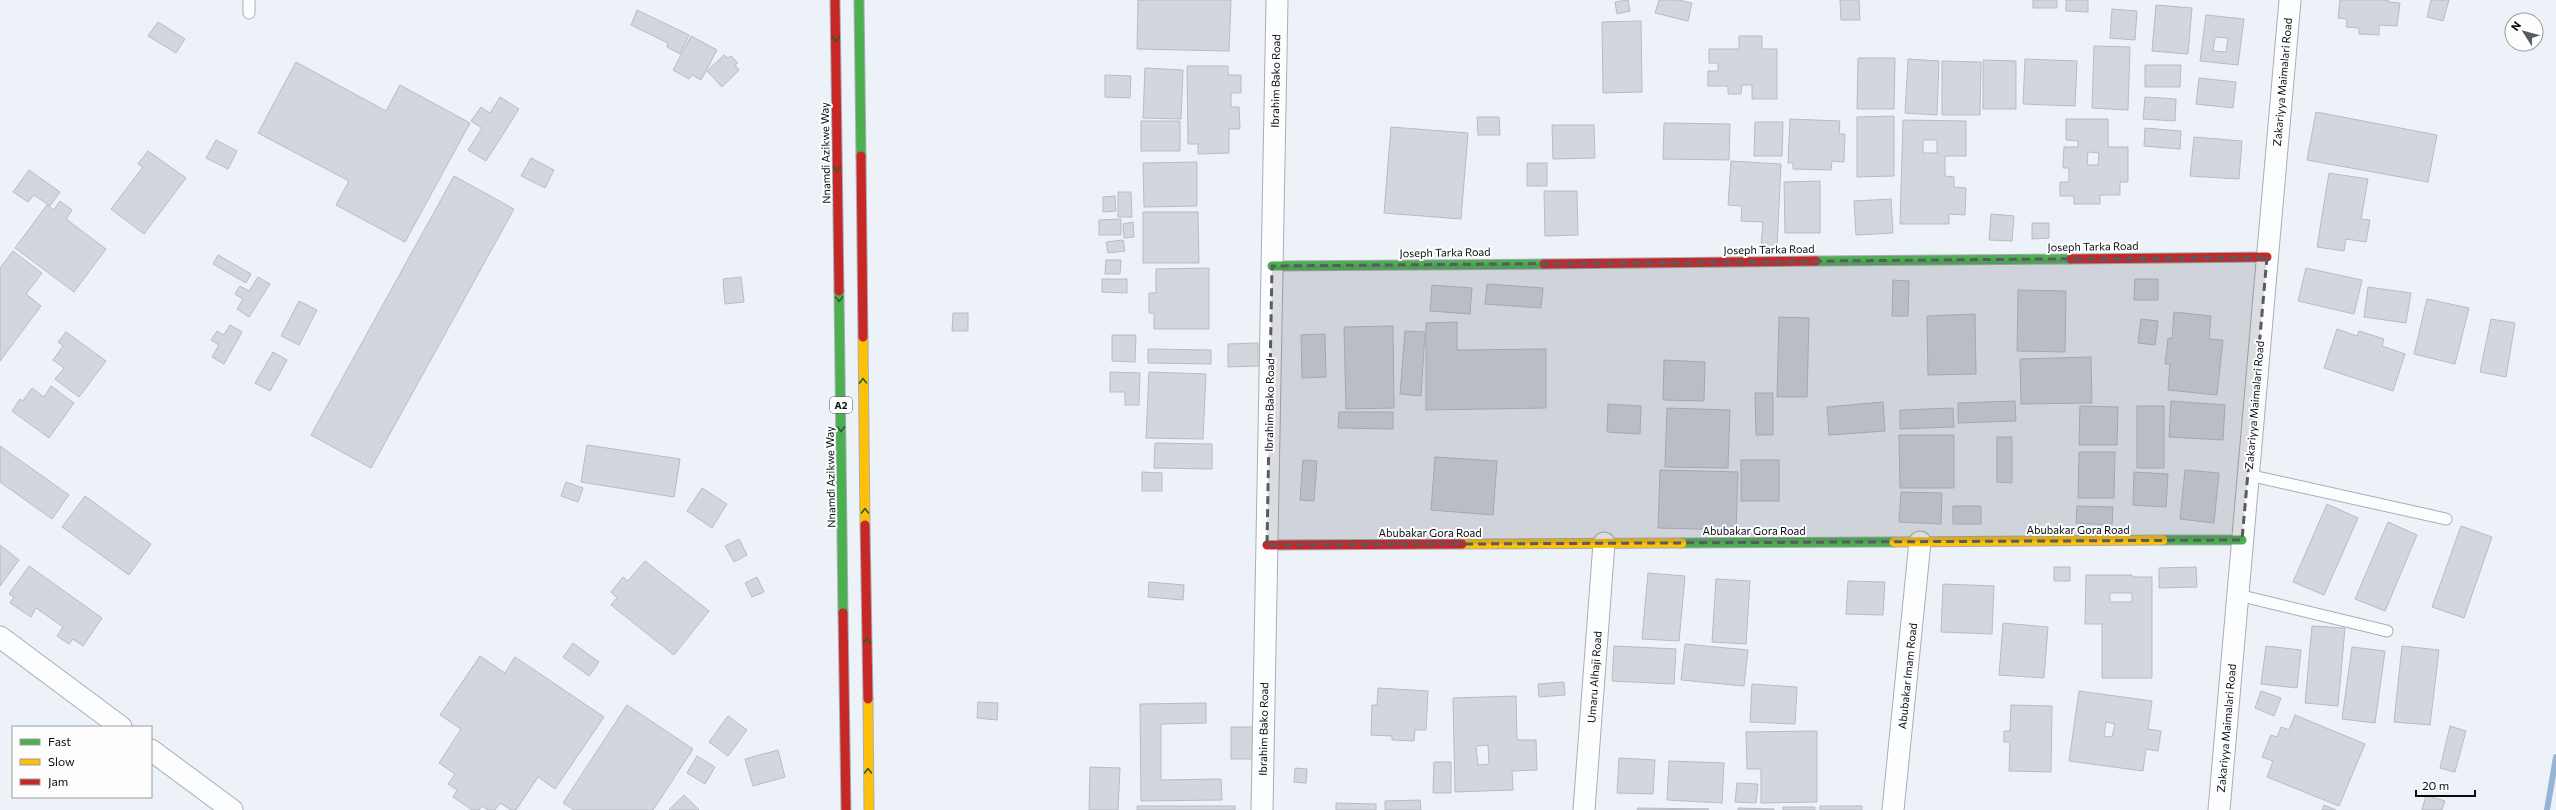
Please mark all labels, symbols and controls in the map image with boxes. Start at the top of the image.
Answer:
north arrow [2504,12,2544,52]
street label: Zakariyya Maimalari Road [2270,17,2294,147]
text: N [2508,19,2523,33]
street label: Ibrahim Bako Road [1268,34,1282,128]
one-way arrow [831,36,840,42]
street label: Nnamdi Azikwe Way [818,102,832,204]
one-way arrow [833,166,841,172]
street label: Joseph Tarka Road [2047,239,2139,254]
street label: Joseph Tarka Road [1723,242,1815,257]
street label: Joseph Tarka Road [1399,245,1491,260]
one-way arrow [835,296,843,302]
street label: Zakariyya Maimalari Road [2242,340,2266,470]
street label: Ibrahim Bako Road [1262,358,1276,452]
one-way arrow [859,378,867,384]
road number: A2 [830,397,852,413]
street label: Nnamdi Azikwe Way [823,426,837,528]
one-way arrow [837,426,845,432]
one-way arrow [861,508,869,514]
street label: Abubakar Gora Road [2026,523,2130,536]
street label: Abubakar Gora Road [1702,524,1806,537]
street label: Abubakar Gora Road [1378,526,1482,539]
street label: Abubakar Imam Road [1895,622,1919,730]
street label: Umaru Alhaji Road [1584,631,1604,723]
one-way arrow [863,638,871,644]
street label: Zakariyya Maimalari Road [2214,663,2238,793]
street label: Ibrahim Bako Road [1256,682,1270,776]
legend [12,726,152,798]
text: Fast [48,734,71,748]
text: Slow [48,754,75,768]
one-way arrow [864,768,872,774]
scale bar [2416,772,2475,798]
text: Jam [48,774,68,789]
text: 20 m [2422,778,2449,792]

